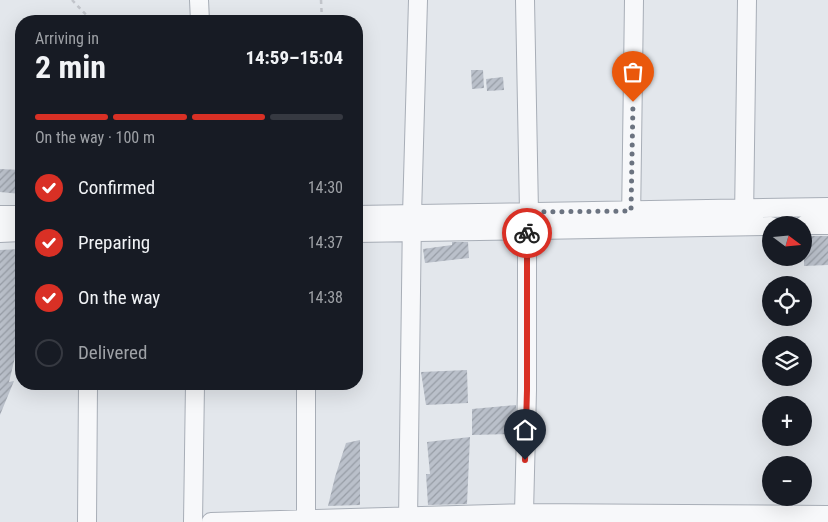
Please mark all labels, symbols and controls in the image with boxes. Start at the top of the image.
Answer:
text: Arriving in [35,29,99,48]
text: 14:59–15:04 [245,46,343,69]
text: 2 min [35,48,106,86]
pin [612,51,654,102]
icon: bag [619,58,647,86]
text: On the way · 100 m [35,128,155,147]
icon: check [35,174,63,202]
text: Confirmed [78,176,155,199]
text: 14:30 [308,178,343,197]
courier [502,208,552,258]
north arrow [762,216,812,266]
map controls [762,216,812,506]
icon: bike [513,219,541,247]
icon: check [35,229,63,257]
text: Preparing [78,231,150,254]
text: 14:37 [308,233,343,252]
button: locate [762,276,812,326]
icon: check [35,284,63,312]
text: On the way [78,286,160,309]
text: 14:38 [308,288,343,307]
button: layers [762,336,812,386]
text: Delivered [78,341,147,364]
button: + [762,396,812,446]
pin [504,409,546,460]
icon: home [511,416,539,444]
button: − [762,456,812,506]

